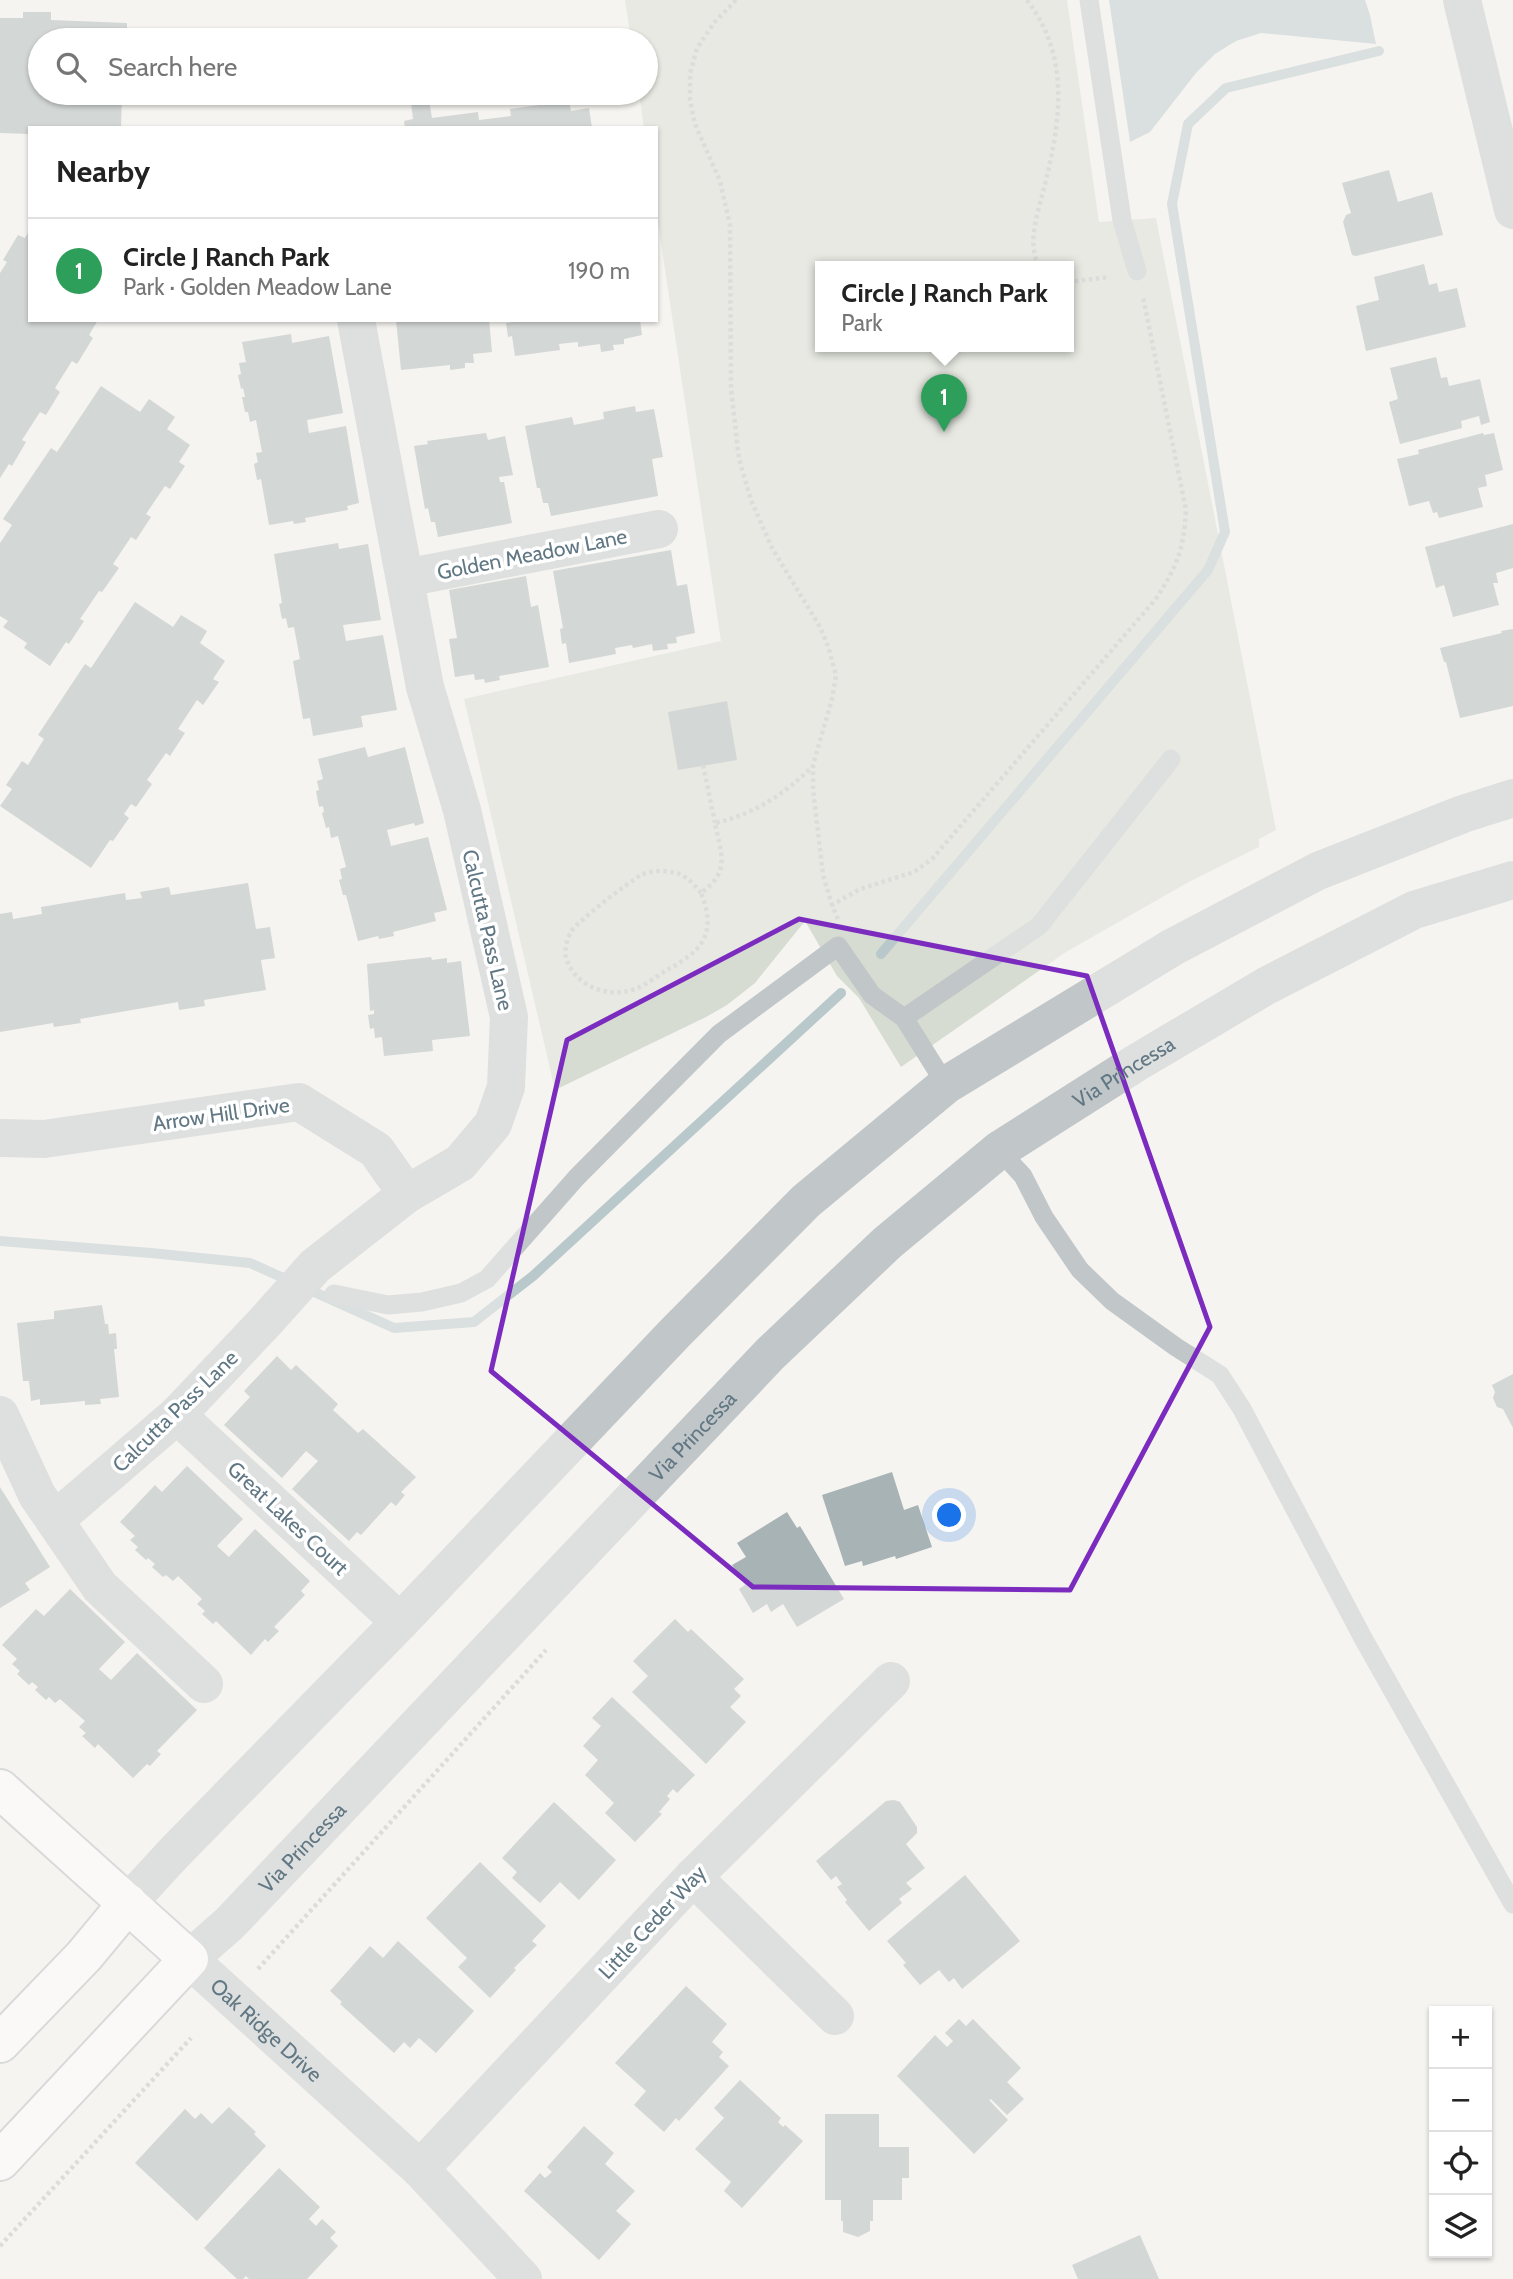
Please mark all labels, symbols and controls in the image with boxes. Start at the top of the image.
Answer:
search box [28,28,658,105]
icon: search [52,48,90,86]
text: Search here [108,51,237,83]
text: Nearby [56,153,150,190]
text: Circle J Ranch Park [123,241,330,273]
text: 1 [75,257,83,285]
text: 190 m [568,257,630,285]
popup [815,261,1074,352]
text: Park · Golden Meadow Lane [123,273,392,301]
text: Circle J Ranch Park [841,277,1048,309]
text: Park [841,309,883,337]
pin: 1 [921,374,967,432]
street label: Golden Meadow Lane [435,523,629,585]
street label: Calcutta Pass Lane [457,847,519,1013]
street label: Via Princessa [1068,1031,1179,1113]
street label: Arrow Hill Drive [151,1092,291,1136]
street label: Calcutta Pass Lane [107,1345,243,1477]
street label: Via Princessa [643,1386,741,1486]
street label: Great Lakes Court [223,1456,353,1580]
your location [932,1498,966,1532]
street label: Via Princessa [253,1797,351,1898]
street label: Little Ceder Way [593,1860,711,1984]
street label: Oak Ridge Drive [206,1973,328,2087]
map controls [1429,2006,1492,2258]
button: + [1429,2006,1492,2069]
button: − [1429,2069,1492,2132]
button: locate [1429,2132,1492,2195]
button: layers [1429,2195,1492,2258]

